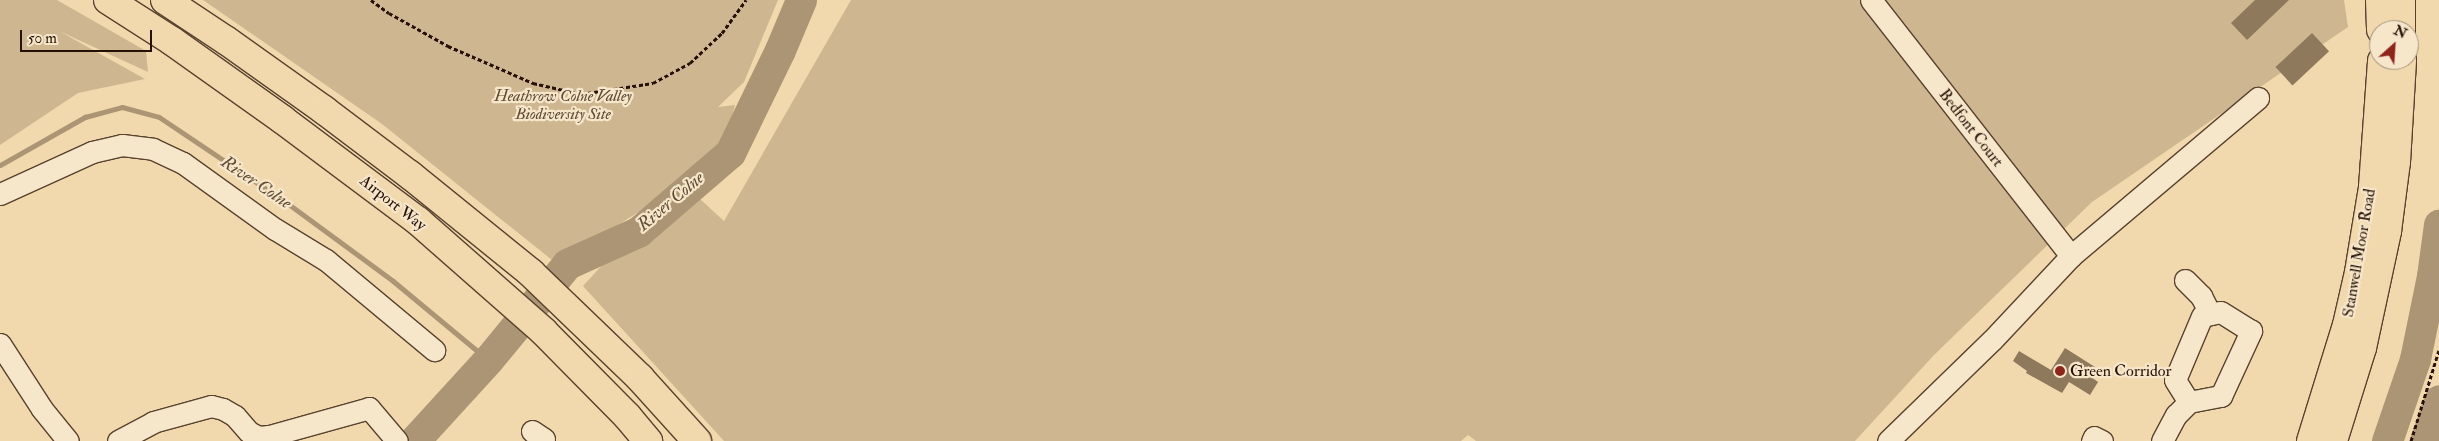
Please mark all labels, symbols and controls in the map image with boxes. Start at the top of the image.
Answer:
scale bar [22,20,155,52]
north arrow [2369,20,2419,70]
text: N [2391,22,2410,42]
text: 50 m [28,29,57,48]
street label: Bedfont Court [1935,85,2007,171]
park label: Heathrow Colne Valley Biodiversity Site [494,86,632,124]
water label: River Colne [217,152,295,214]
water label: River Colne [633,168,709,236]
street label: Airport Way [356,171,430,235]
street label: Stanwell Moor Road [2338,187,2380,319]
place label: Green Corridor [2070,361,2171,381]
marker: Green Corridor [2054,365,2066,377]

